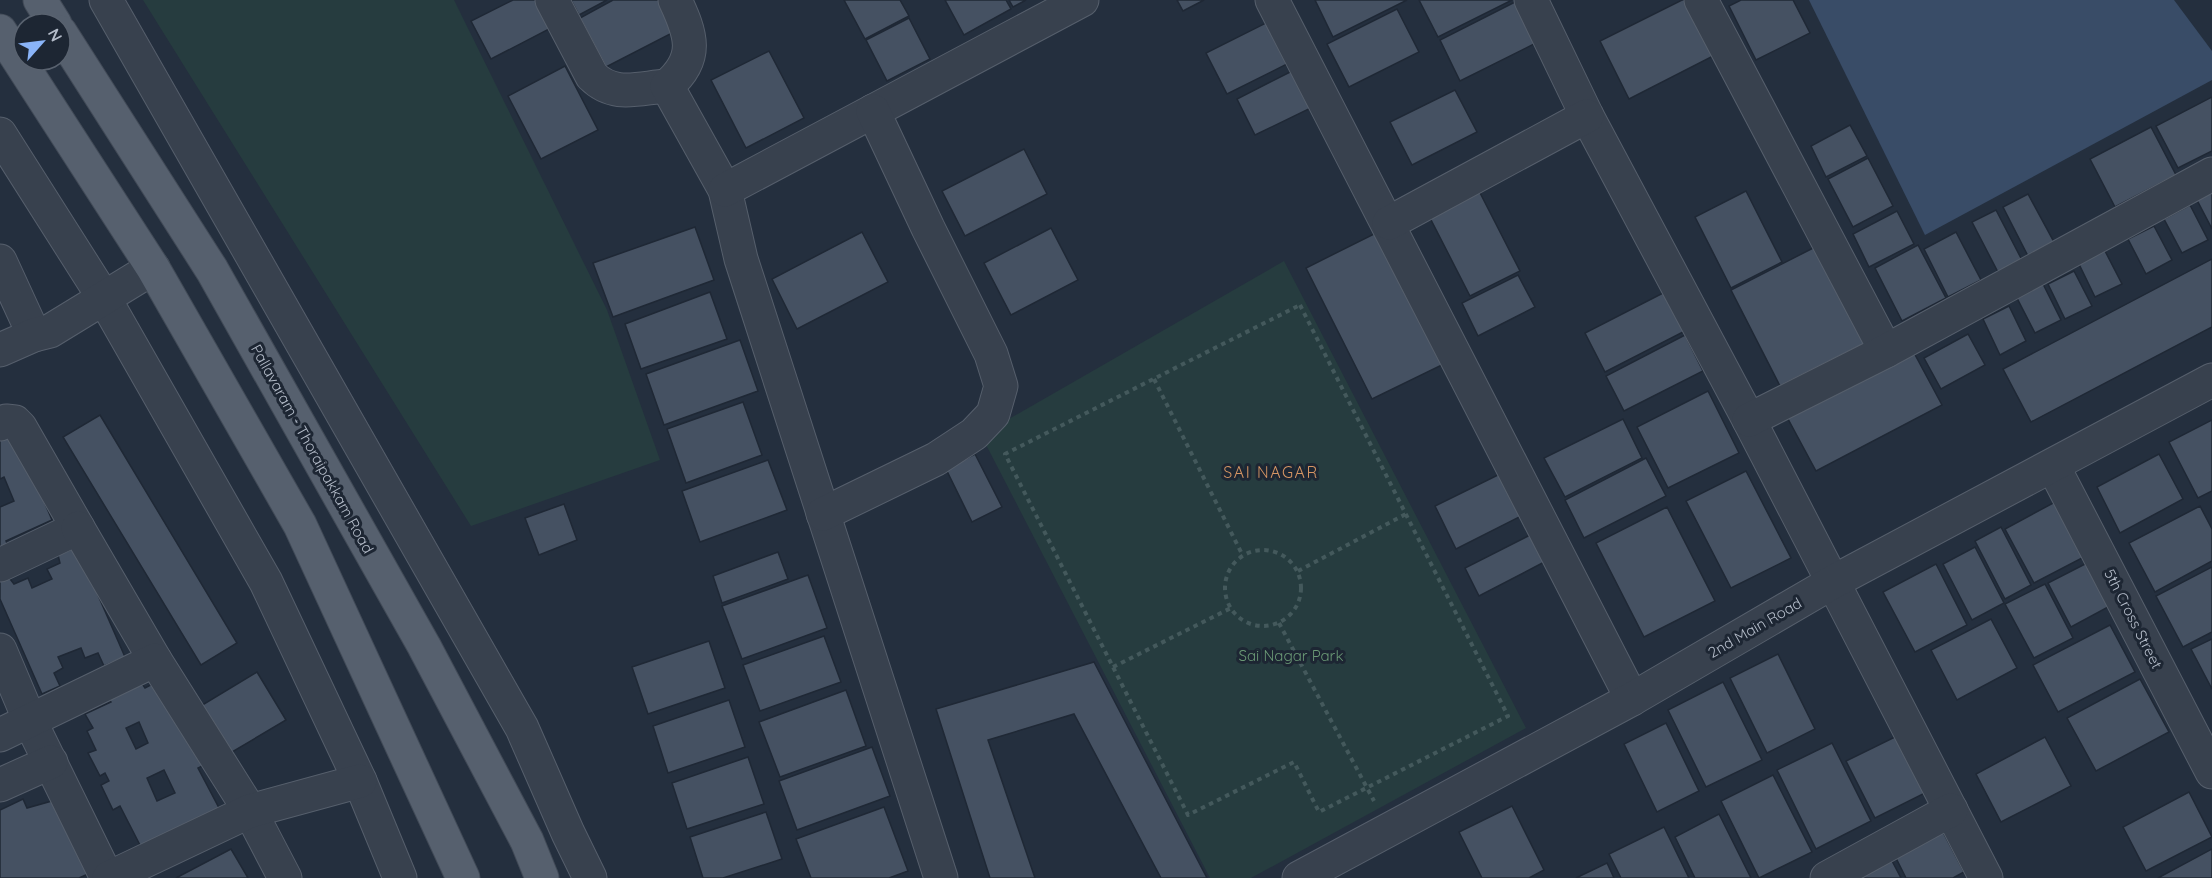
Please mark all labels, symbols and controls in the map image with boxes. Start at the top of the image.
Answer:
north arrow [12,12,72,72]
text: N [44,25,67,45]
street label: Pallavaram - Thoraipakkam Road [247,341,378,557]
district label: SAI NAGAR [1223,462,1319,482]
street label: 5th Cross Street [2100,566,2167,672]
street label: 2nd Main Road [1705,593,1805,662]
park label: Sai Nagar Park [1239,646,1343,665]

